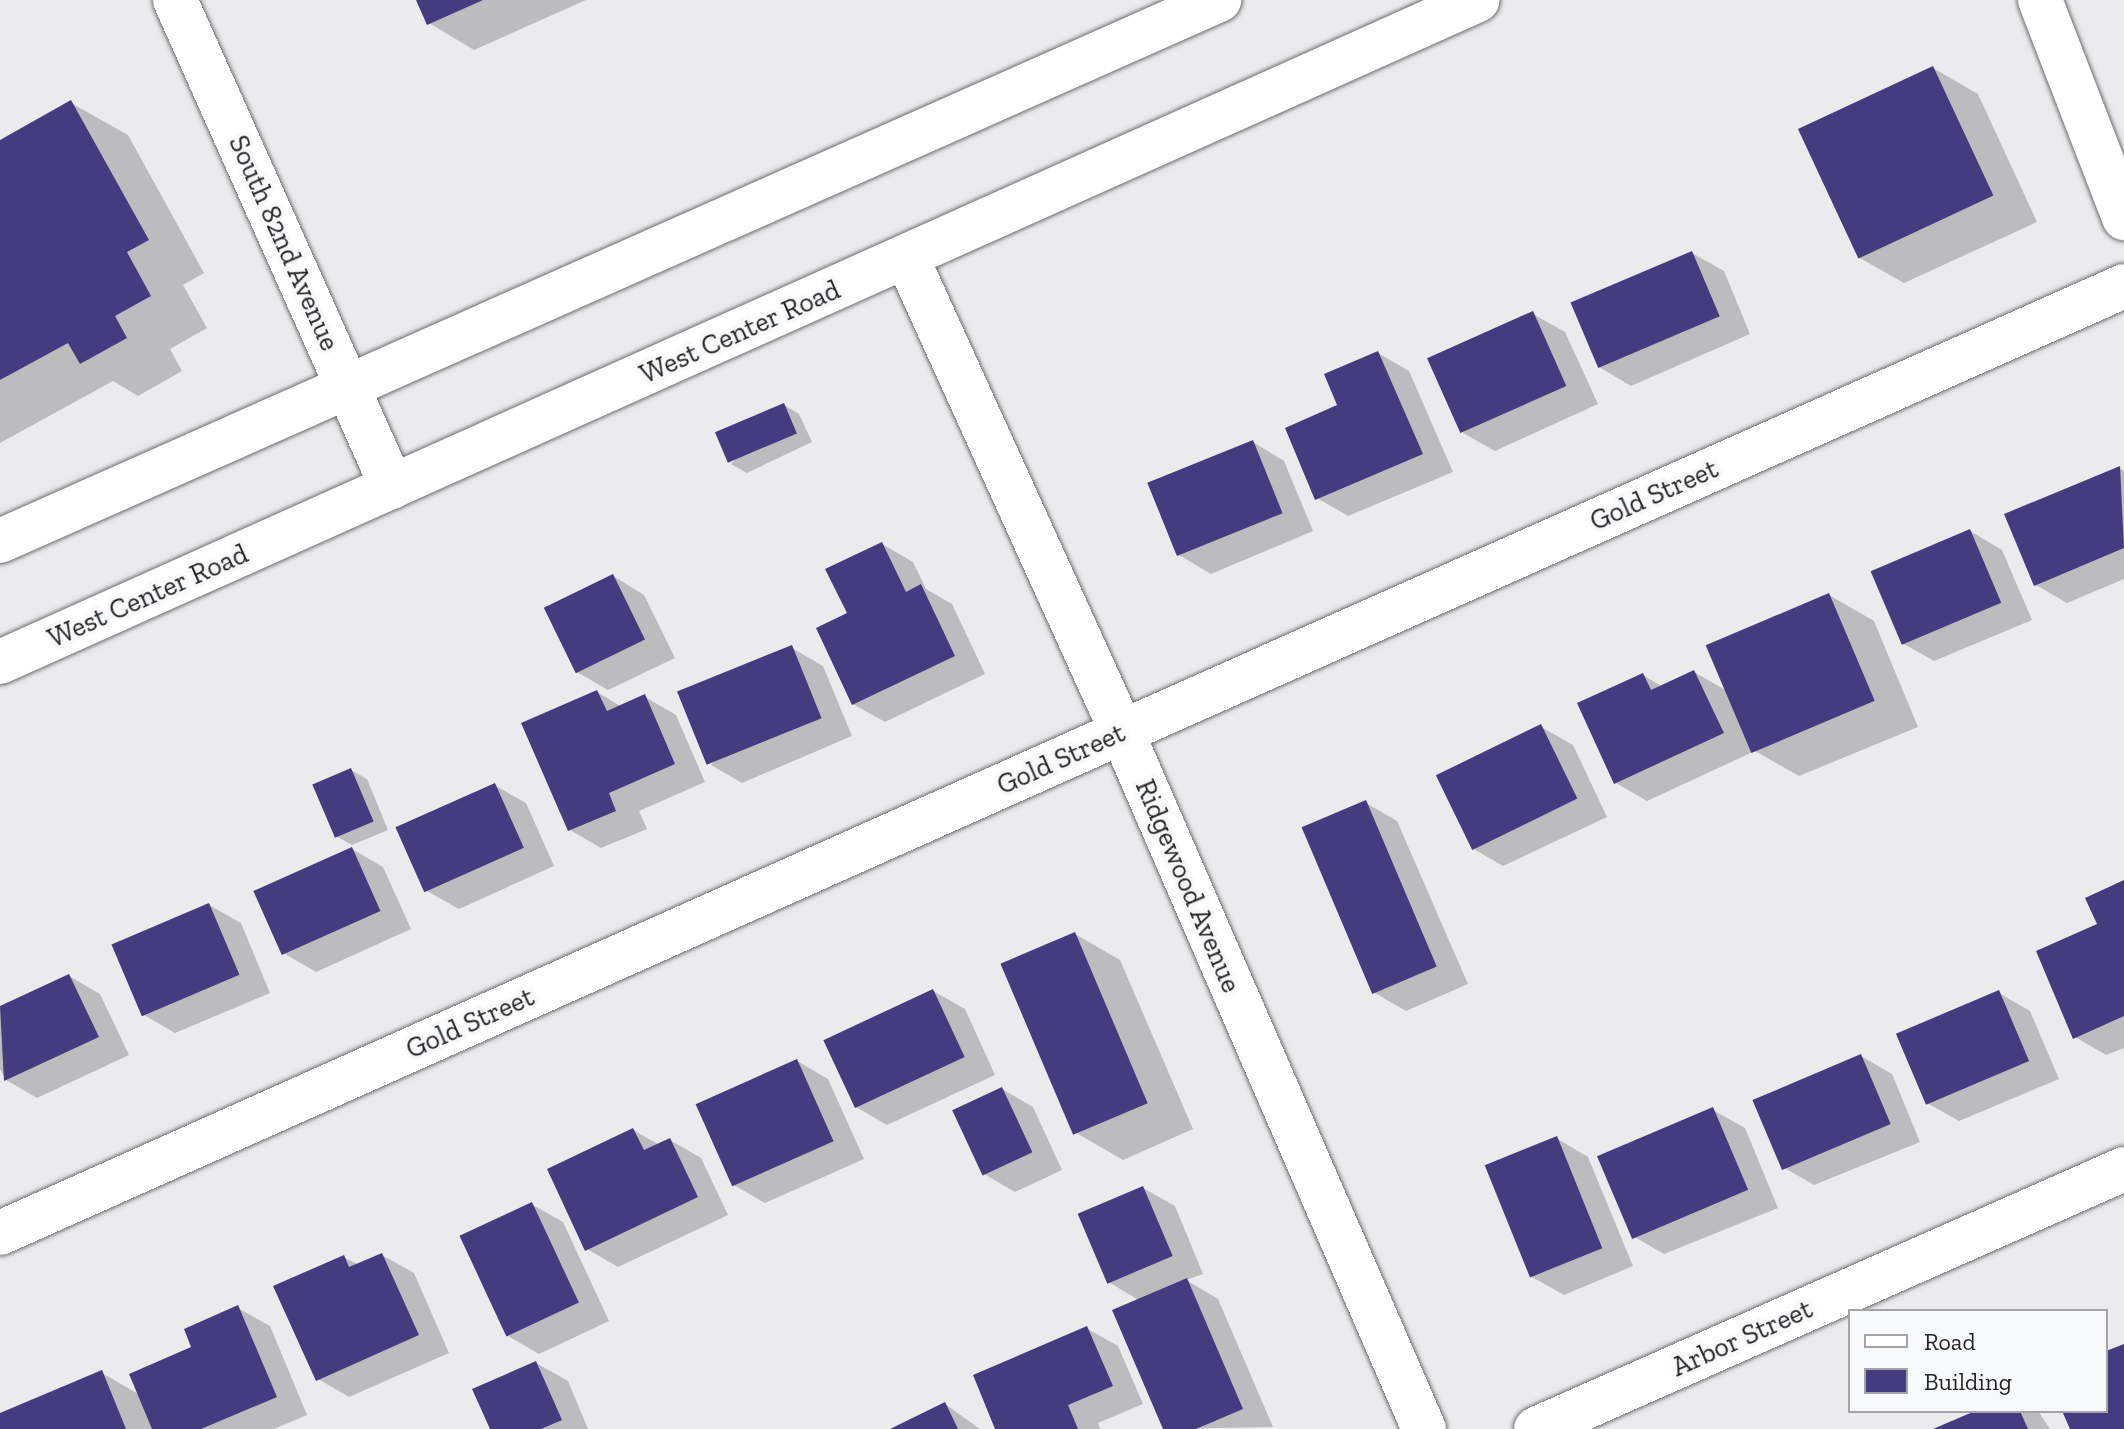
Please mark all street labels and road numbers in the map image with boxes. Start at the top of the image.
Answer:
street label: South 82nd Avenue [221,130,347,356]
street label: West Center Road [634,273,846,391]
street label: Gold Street [1585,452,1723,538]
street label: West Center Road [42,537,254,655]
street label: Gold Street [992,716,1130,802]
street label: Ridgewood Avenue [1128,774,1248,998]
street label: Gold Street [401,980,539,1066]
street label: Arbor Street [1666,1292,1818,1384]

